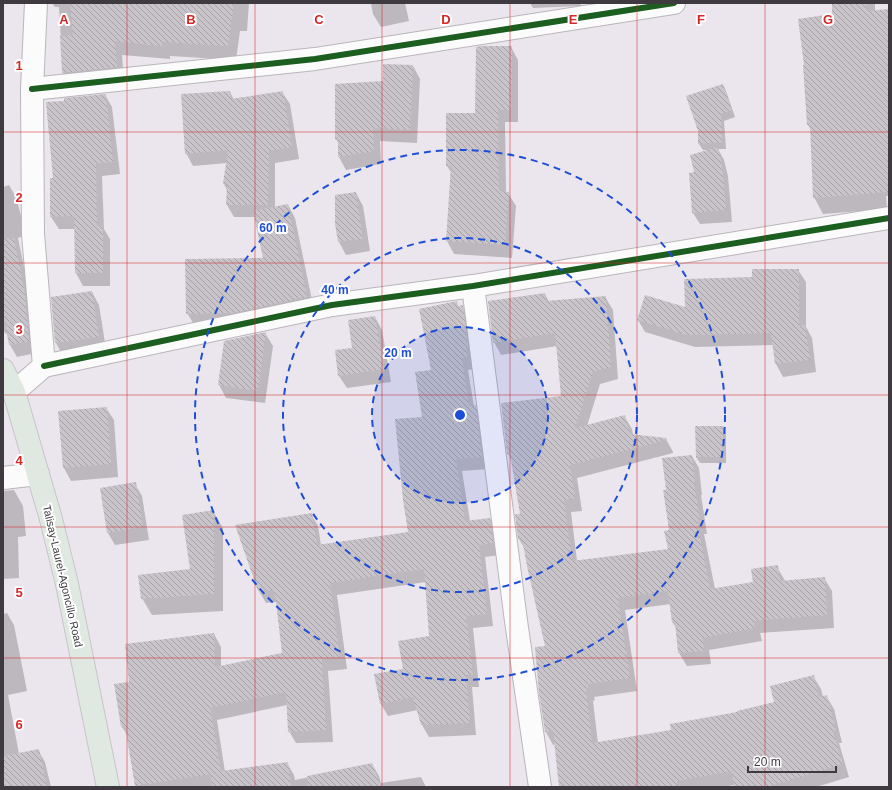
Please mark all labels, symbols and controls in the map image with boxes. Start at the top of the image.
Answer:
text: A [59,12,69,27]
text: B [186,12,196,27]
text: C [314,12,324,27]
text: D [441,12,451,27]
text: E [569,12,578,27]
text: F [697,12,705,27]
text: G [823,12,833,27]
text: 1 [15,58,23,73]
text: 2 [15,190,23,205]
text: 60 m [259,221,287,235]
text: 40 m [321,283,349,297]
text: 3 [15,322,23,337]
text: 20 m [384,346,412,360]
centre of rings [453,408,467,422]
text: 4 [15,453,23,468]
street label: Talisay-Laurel-Agoncillo Road [41,504,85,648]
text: 5 [15,585,23,600]
text: 6 [15,717,23,732]
scale bar [748,748,836,774]
text: 20 m [754,755,781,769]

